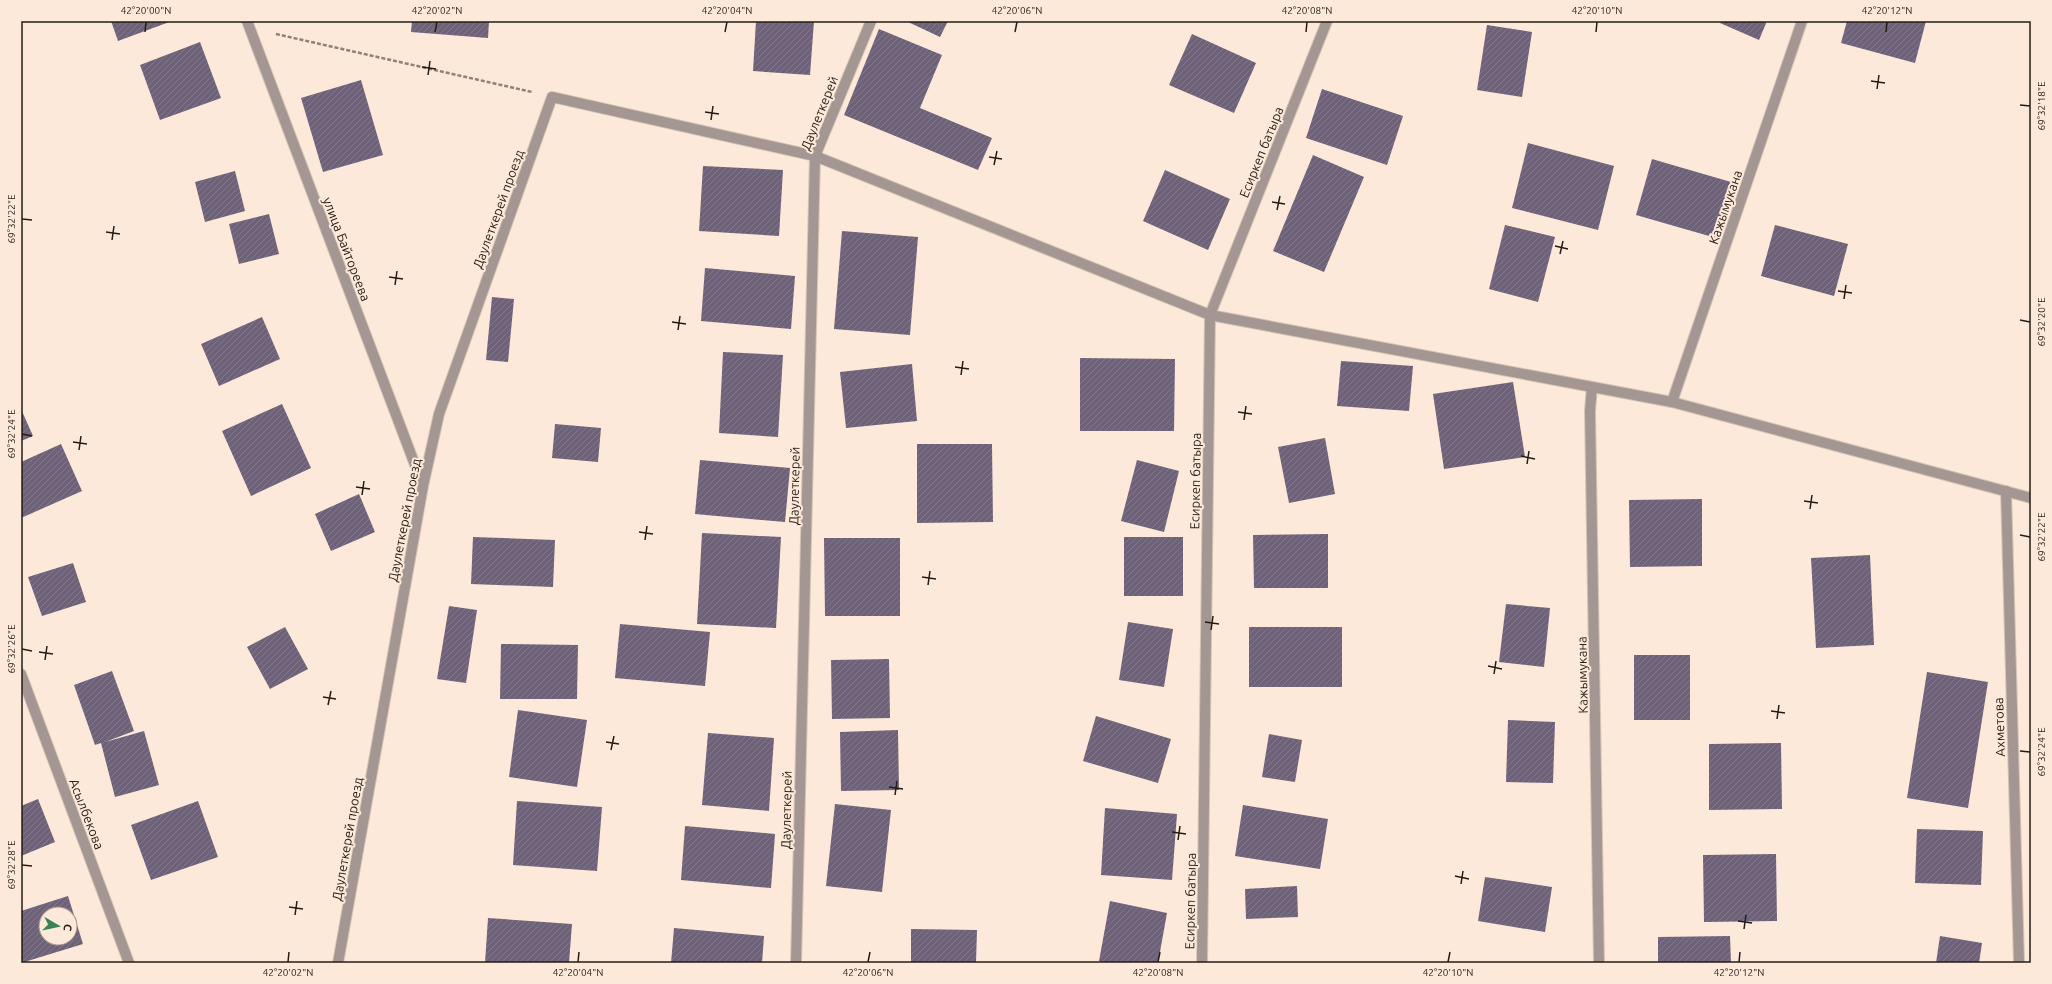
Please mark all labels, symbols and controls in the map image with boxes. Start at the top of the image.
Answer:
text: 42°20'00"N [121,5,171,16]
text: 42°20'02"N [412,5,462,16]
text: 42°20'04"N [702,5,752,16]
text: 42°20'06"N [992,5,1042,16]
text: 42°20'08"N [1282,5,1332,16]
text: 42°20'10"N [1572,5,1622,16]
text: 42°20'12"N [1862,5,1912,16]
street label: Даулеткерей [798,74,840,152]
text: 69°32'18"E [2036,81,2047,131]
street label: Есиркеп батыра [1236,105,1286,199]
street label: Даулеткерей проезд [470,147,526,270]
street label: Кажымукана [1706,168,1744,246]
text: 69°32'22"E [6,194,17,244]
street label: улица Байтореева [321,195,373,303]
text: 69°32'20"E [2036,297,2047,347]
text: 69°32'24"E [6,409,17,459]
street label: Есиркеп батыра [1187,432,1203,530]
street label: Даулеткерей [786,447,802,525]
street label: Даулеткерей проезд [385,457,423,583]
text: 69°32'22"E [2036,512,2047,562]
text: 69°32'26"E [6,624,17,674]
street label: Кажымукана [1574,636,1590,714]
street label: Ахметова [1991,697,2007,757]
text: 69°32'24"E [2036,727,2047,777]
street label: Даулеткерей [778,771,794,849]
street label: Даулеткерей проезд [329,776,365,902]
street label: Асылбекова [67,777,107,851]
text: 69°32'28"E [6,840,17,890]
street label: Есиркеп батыра [1182,852,1198,950]
north arrow [38,906,78,946]
text: С [61,923,74,932]
text: 42°20'02"N [263,967,313,978]
text: 42°20'04"N [553,967,603,978]
text: 42°20'06"N [843,967,893,978]
text: 42°20'08"N [1133,967,1183,978]
text: 42°20'10"N [1423,967,1473,978]
text: 42°20'12"N [1714,967,1764,978]

